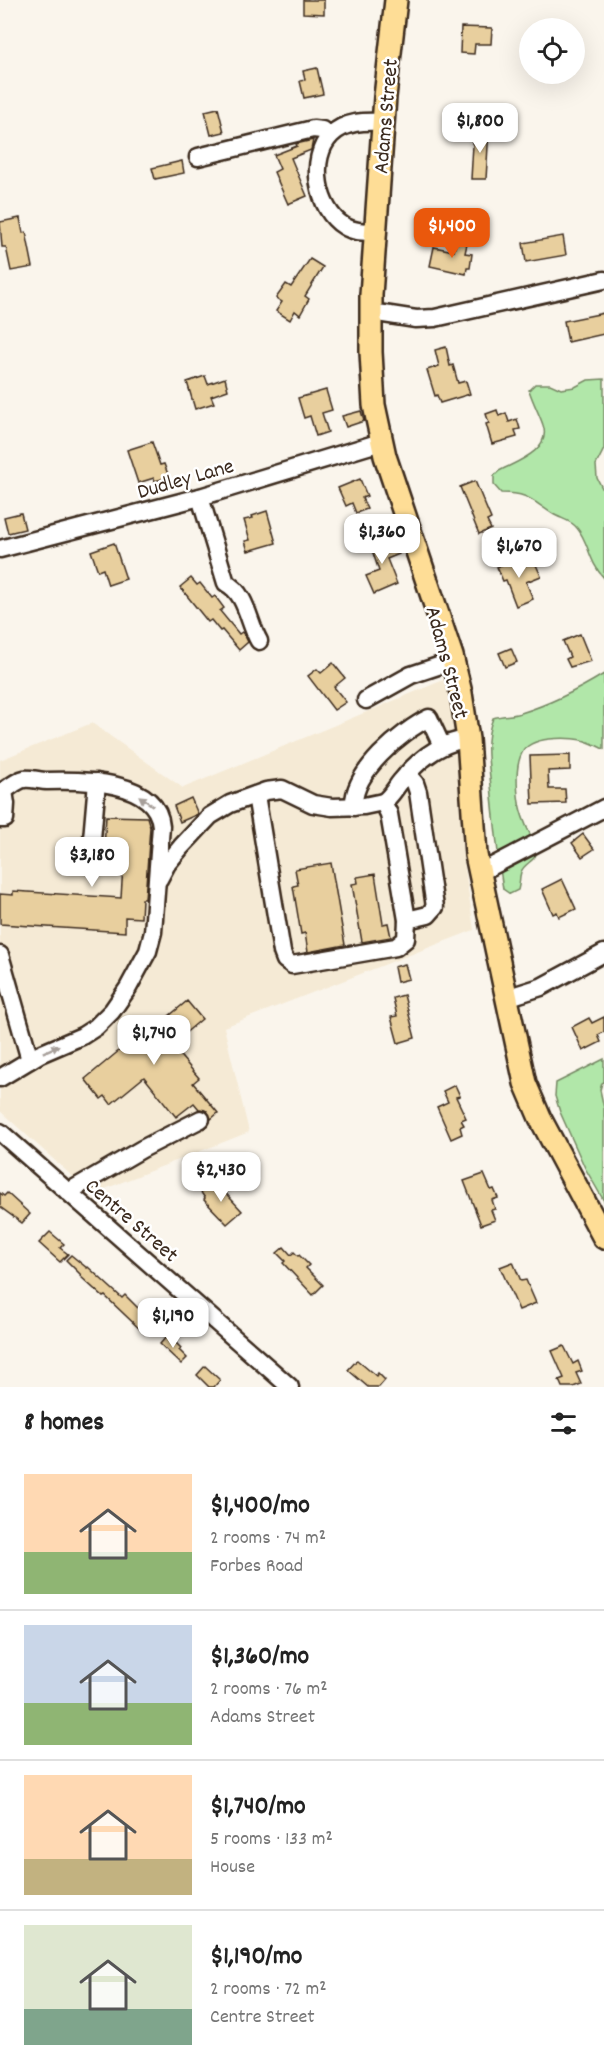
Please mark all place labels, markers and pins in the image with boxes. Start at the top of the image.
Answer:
pin: $1,800 [431,103,529,154]
pin: $1,400 [403,208,501,259]
pin: $1,360 [333,514,431,565]
pin: $1,670 [470,528,568,579]
pin: $3,180 [43,837,141,888]
pin: $1,740 [105,1015,203,1066]
pin: $2,430 [172,1152,270,1203]
pin: $1,190 [124,1298,222,1349]

